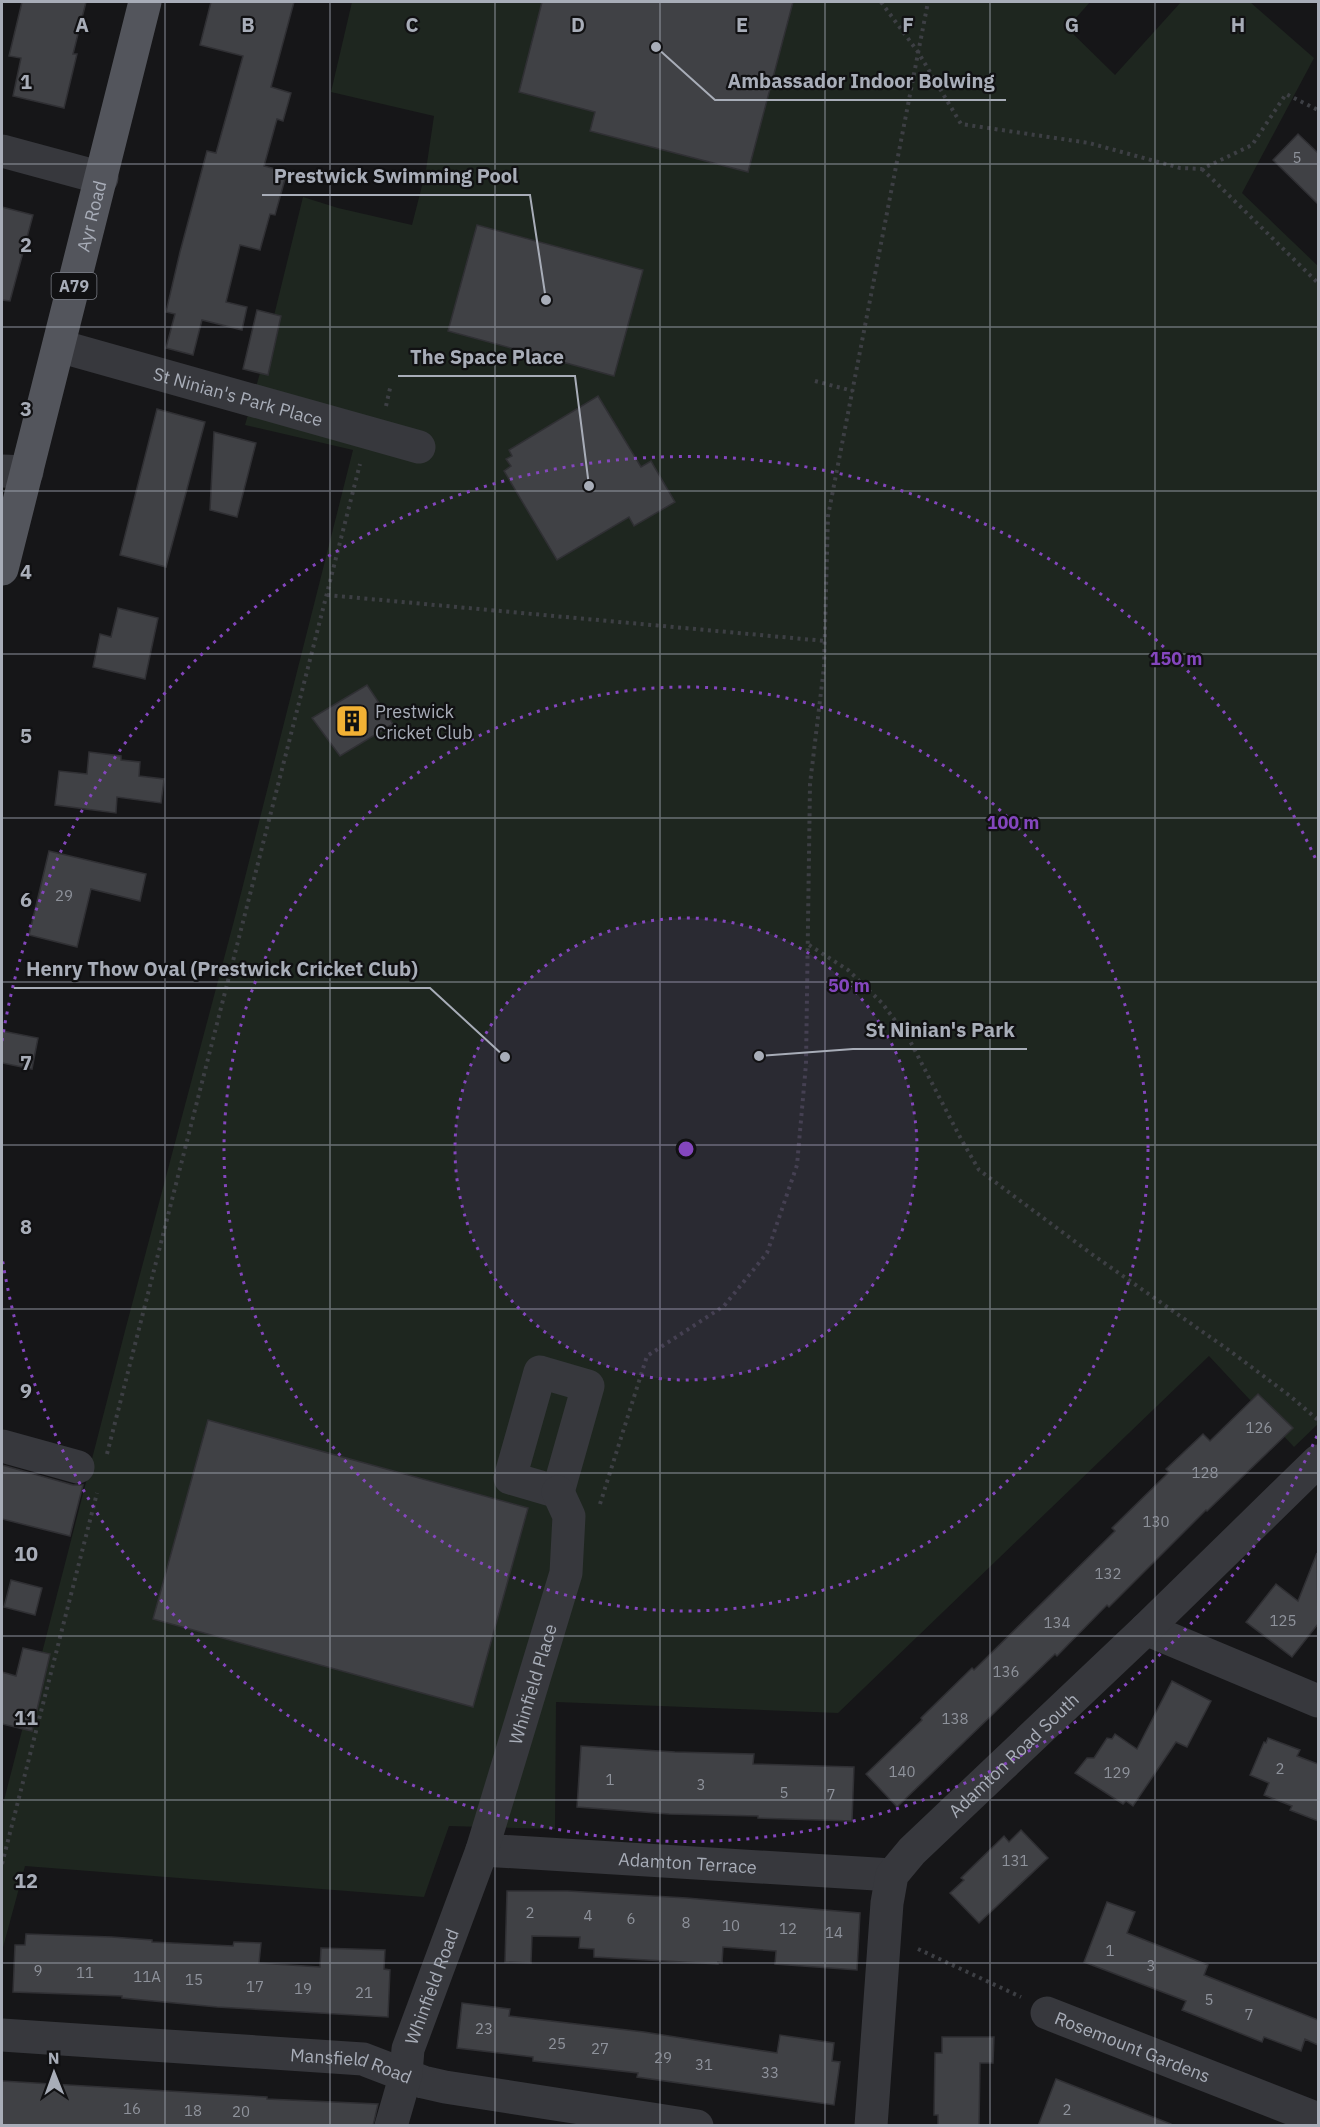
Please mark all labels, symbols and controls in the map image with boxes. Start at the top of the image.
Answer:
text: A [75,11,89,38]
text: B [241,11,255,38]
text: C [405,11,419,38]
text: D [571,11,585,38]
text: E [736,11,748,38]
text: F [902,11,914,38]
text: G [1065,11,1079,38]
text: H [1231,11,1245,38]
callout: Ambassador Indoor Bolwing [715,62,1006,100]
text: Ambassador Indoor Bolwing [728,67,995,94]
text: 1 [20,68,32,95]
house number: 5 [1292,148,1302,167]
callout: Prestwick Swimming Pool [262,157,530,195]
text: Prestwick Swimming Pool [274,162,518,189]
street label: Ayr Road [71,178,111,254]
text: 2 [20,231,32,258]
road number: A79 [52,273,97,299]
callout: The Space Place [398,338,575,376]
text: The Space Place [410,343,564,370]
street label: St Ninian's Park Place [151,362,326,431]
text: 3 [20,395,32,422]
text: 4 [20,558,32,585]
text: 150 m [1150,647,1202,670]
place label: Prestwick Cricket Club [375,700,473,744]
building icon: Prestwick Cricket Club [334,703,370,739]
text: 5 [20,722,32,749]
text: 100 m [987,811,1039,834]
text: 6 [20,886,32,913]
house number: 29 [55,886,73,905]
callout: Henry Thow Oval (Prestwick Cricket Club) [14,950,430,988]
text: Henry Thow Oval (Prestwick Cricket Club) [26,955,418,982]
text: 50 m [828,974,870,997]
callout: St Ninian's Park [853,1011,1027,1049]
text: St Ninian's Park [865,1016,1015,1043]
text: 7 [20,1049,32,1076]
centre of rings [676,1139,696,1159]
text: 8 [20,1213,32,1240]
text: 9 [20,1377,32,1404]
house number: 126 [1245,1418,1273,1437]
house number: 128 [1191,1463,1219,1482]
house number: 130 [1142,1512,1170,1531]
text: 10 [14,1540,38,1567]
house number: 132 [1094,1564,1122,1583]
house number: 125 [1269,1611,1297,1630]
house number: 134 [1043,1613,1071,1632]
street label: Whinfield Place [503,1621,562,1747]
house number: 136 [992,1662,1020,1681]
street label: Adamton Road South [943,1688,1083,1822]
text: 11 [14,1704,38,1731]
house number: 138 [941,1709,969,1728]
house number: 2 [1275,1759,1285,1778]
house number: 140 [888,1762,916,1781]
house number: 129 [1103,1763,1131,1782]
house number: 1 [605,1770,615,1789]
house number: 3 [696,1775,706,1794]
house number: 5 [779,1783,789,1802]
house number: 7 [826,1785,836,1804]
street label: Adamton Terrace [618,1847,758,1878]
house number: 131 [1001,1851,1029,1870]
text: 12 [14,1867,38,1894]
house number: 2 [525,1903,535,1922]
house number: 4 [583,1906,593,1925]
house number: 6 [626,1909,636,1928]
house number: 8 [681,1913,691,1932]
house number: 10 [722,1916,740,1935]
house number: 12 [779,1919,797,1938]
house number: 14 [825,1923,843,1942]
street label: Whinfield Road [399,1925,463,2048]
house number: 1 [1105,1941,1115,1960]
house number: 3 [1146,1956,1156,1975]
house number: 9 [33,1961,43,1980]
house number: 11 [76,1963,94,1982]
house number: 11A [133,1967,161,1986]
house number: 15 [185,1970,203,1989]
house number: 17 [246,1977,264,1996]
house number: 19 [294,1979,312,1998]
house number: 21 [355,1983,373,2002]
house number: 5 [1204,1990,1214,2009]
house number: 7 [1244,2005,1254,2024]
street label: Rosemount Gardens [1052,2006,1214,2087]
house number: 23 [475,2019,493,2038]
house number: 25 [548,2034,566,2053]
house number: 27 [591,2039,609,2058]
north arrow [24,2043,84,2103]
street label: Mansfield Road [289,2043,415,2088]
text: N [48,2048,60,2068]
house number: 29 [654,2048,672,2067]
house number: 31 [695,2055,713,2074]
house number: 33 [761,2063,779,2082]
house number: 16 [123,2099,141,2118]
house number: 2 [1062,2100,1072,2119]
house number: 18 [184,2101,202,2120]
house number: 20 [232,2102,250,2121]

